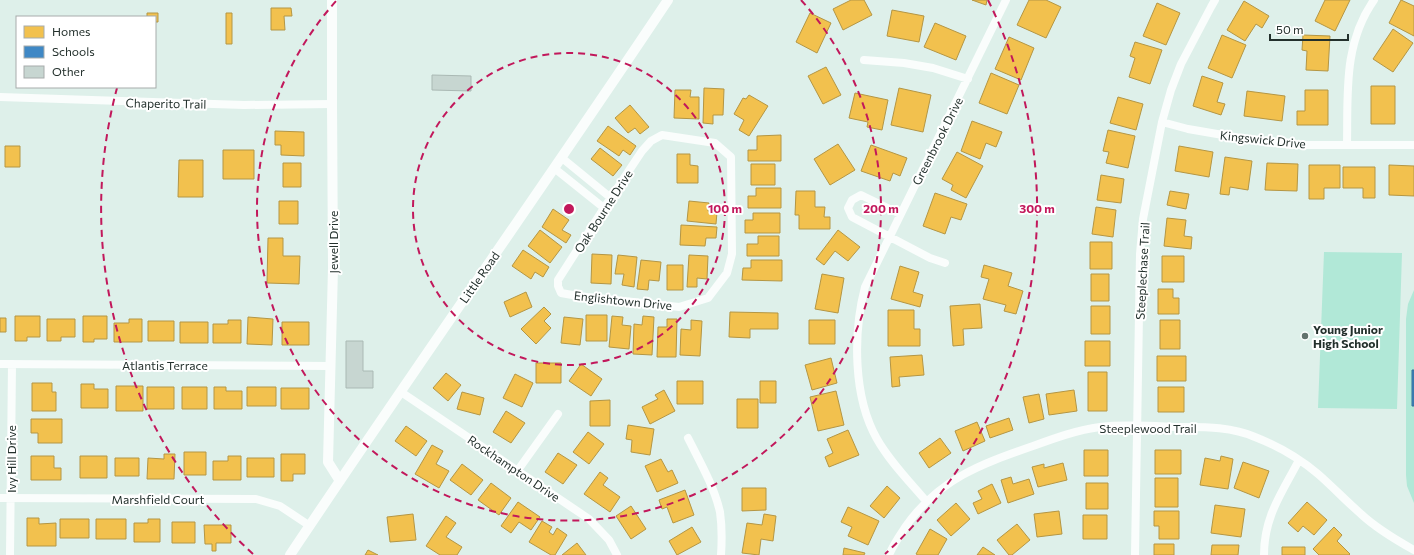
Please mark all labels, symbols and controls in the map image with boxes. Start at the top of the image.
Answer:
legend [16,16,156,88]
scale bar [1270,16,1348,42]
text: 50 m [1276,22,1304,36]
text: Homes [52,24,90,38]
text: Schools [52,44,95,58]
text: Other [52,64,85,78]
street label: Chaperito Trail [126,95,206,111]
street label: Greenbrook Drive [909,95,965,187]
street label: Kingswick Drive [1219,128,1307,150]
street label: Oak Bourne Drive [571,167,635,255]
text: 100 m [708,201,742,215]
text: 200 m [863,201,899,215]
text: 300 m [1019,201,1055,215]
centre of rings [562,202,576,216]
street label: Jewell Drive [326,211,341,273]
street label: Steeplechase Trail [1132,222,1152,320]
street label: Little Road [456,249,502,305]
street label: Englishtown Drive [573,288,673,312]
place label: Young Junior High School [1313,322,1383,350]
marker: Young Junior High School [1300,331,1310,341]
street label: Atlantis Terrace [122,358,208,372]
street label: Steeplewood Trail [1099,421,1197,435]
street label: Ivy Hill Drive [4,425,18,493]
street label: Rockhampton Drive [465,432,563,504]
street label: Marshfield Court [112,492,204,506]

